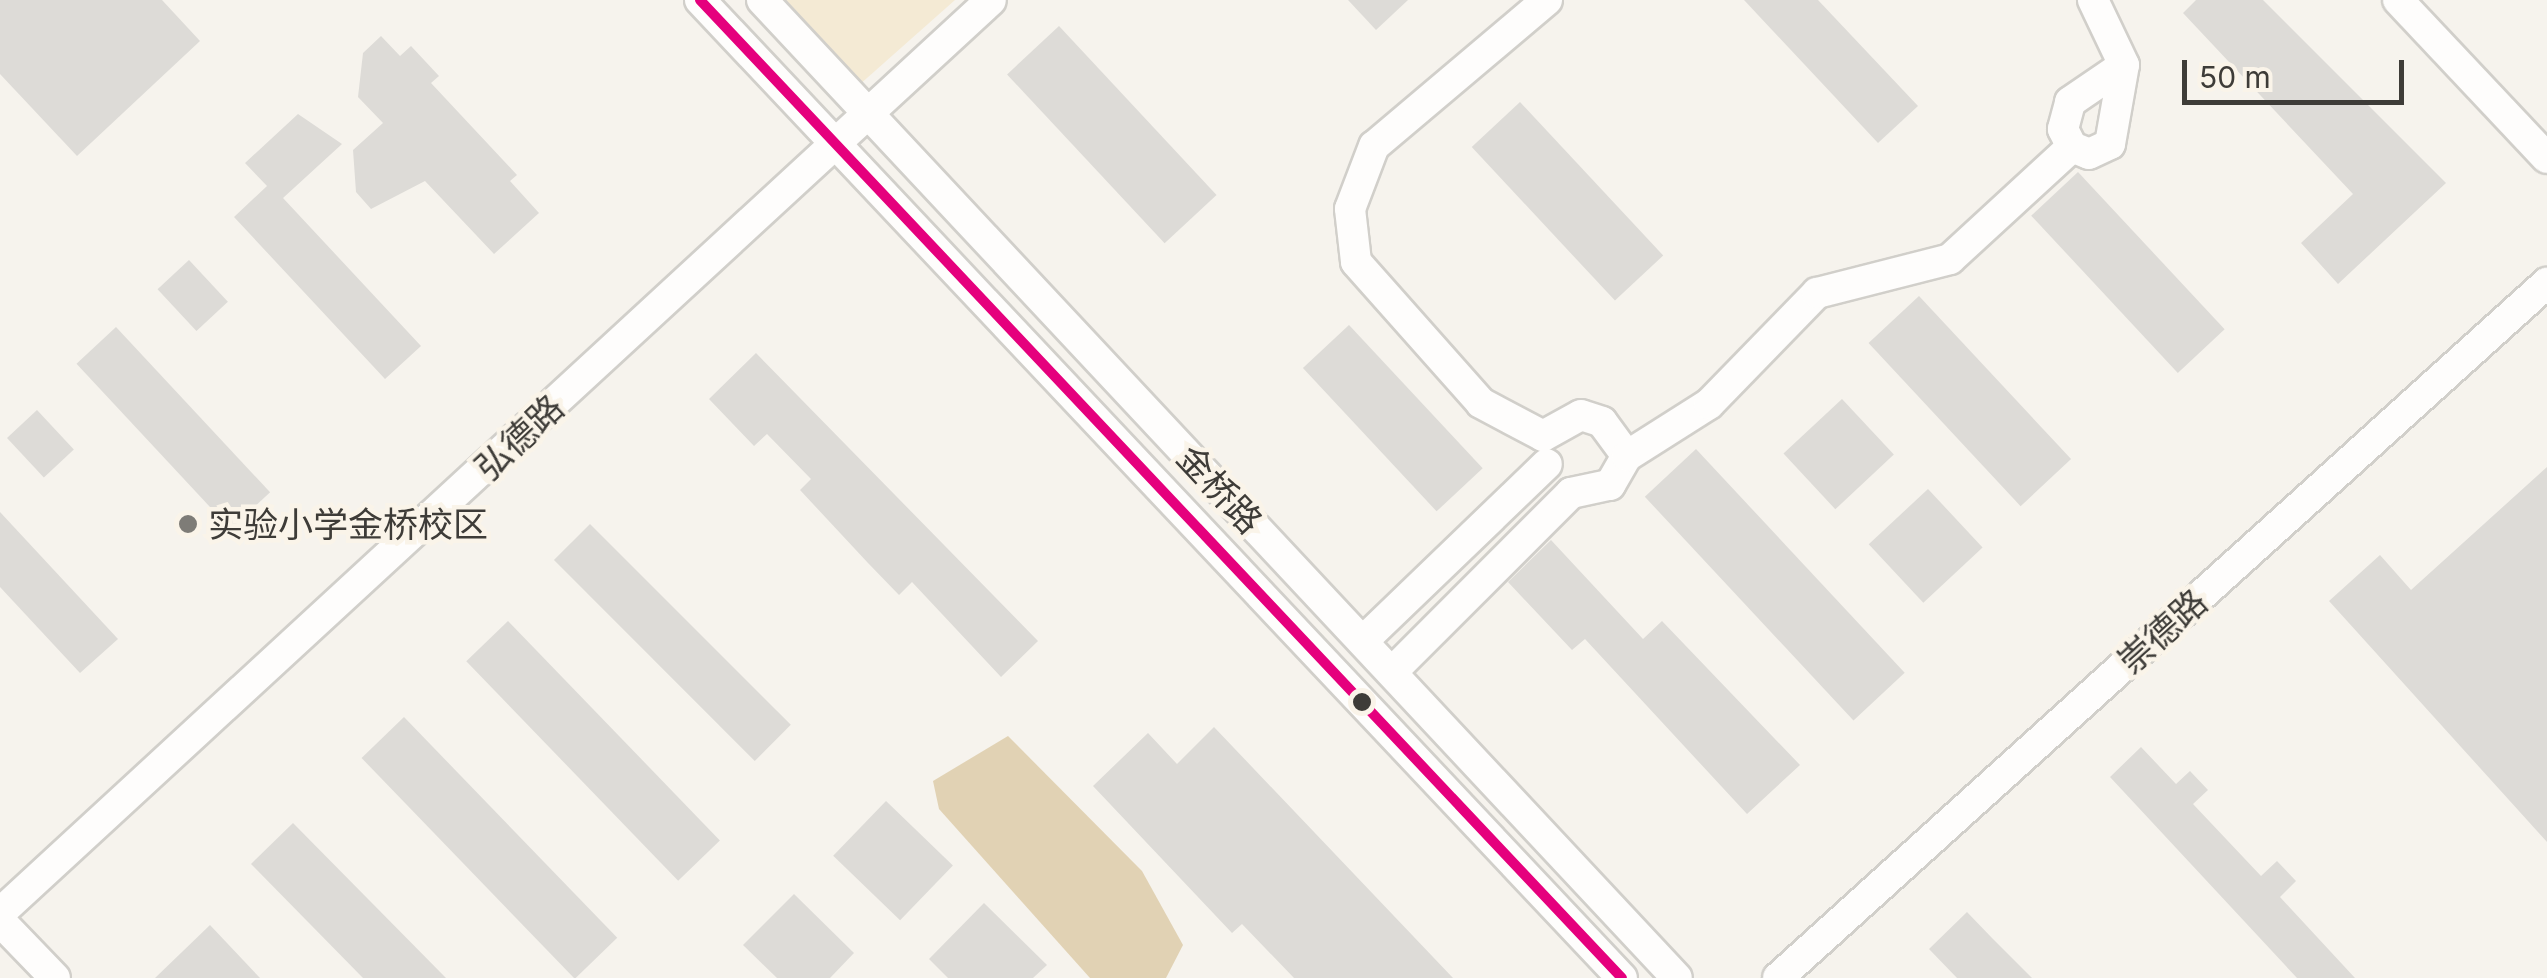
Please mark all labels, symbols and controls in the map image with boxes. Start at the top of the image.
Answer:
scale bar [2187,40,2410,102]
text: 50 m [2199,59,2271,95]
street label: 弘德路 [466,386,572,488]
street label: 金桥路 [1169,436,1271,542]
place label: 实验小学金桥校区 [208,503,488,545]
marker: 实验小学金桥校区 [177,513,199,535]
street label: 崇德路 [2109,580,2215,682]
unlabelled marker [1352,692,1372,712]

